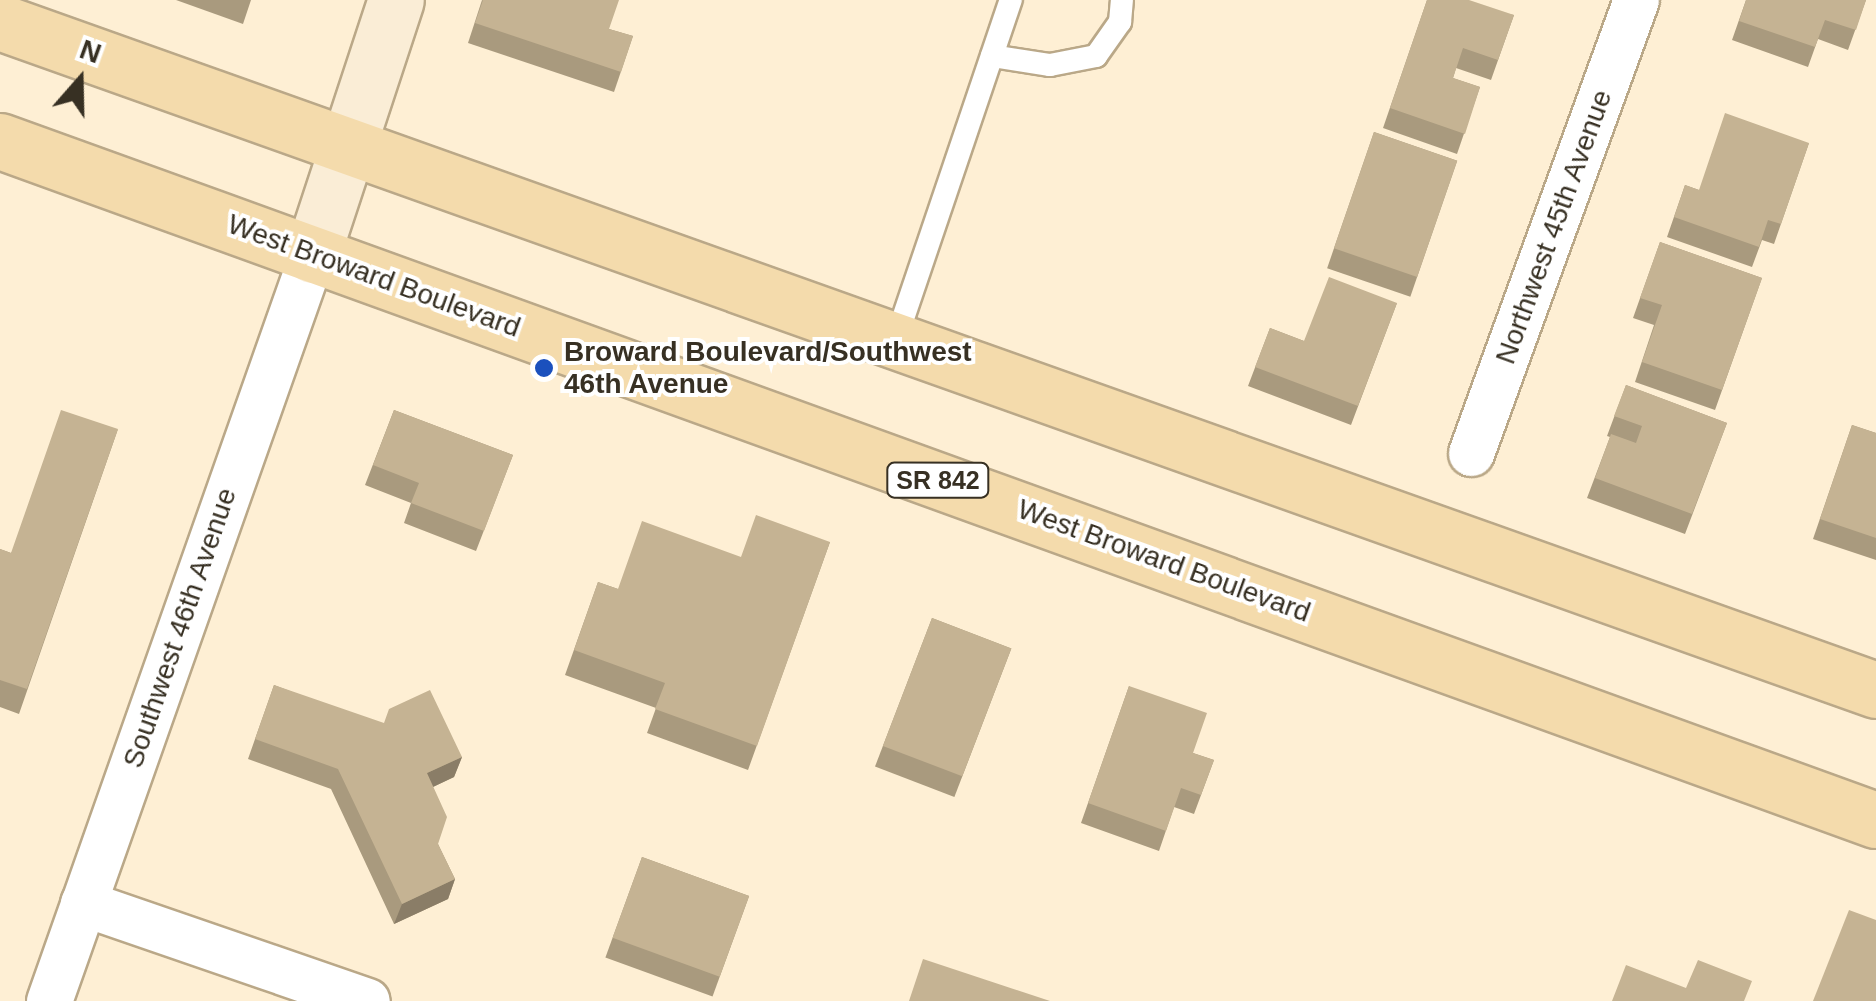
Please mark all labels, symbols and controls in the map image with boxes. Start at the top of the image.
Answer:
north arrow [30,30,130,130]
text: N [76,33,105,69]
street label: Northwest 45th Avenue [1489,85,1619,369]
street label: West Broward Boulevard [223,207,525,345]
place label: Broward Boulevard/Southwest 46th Avenue [564,335,972,401]
marker: Broward Boulevard/Southwest 46th Avenue [533,357,555,379]
road number: SR 842 [886,460,990,500]
street label: Southwest 46th Avenue [116,483,244,773]
street label: West Broward Boulevard [1013,492,1315,630]

